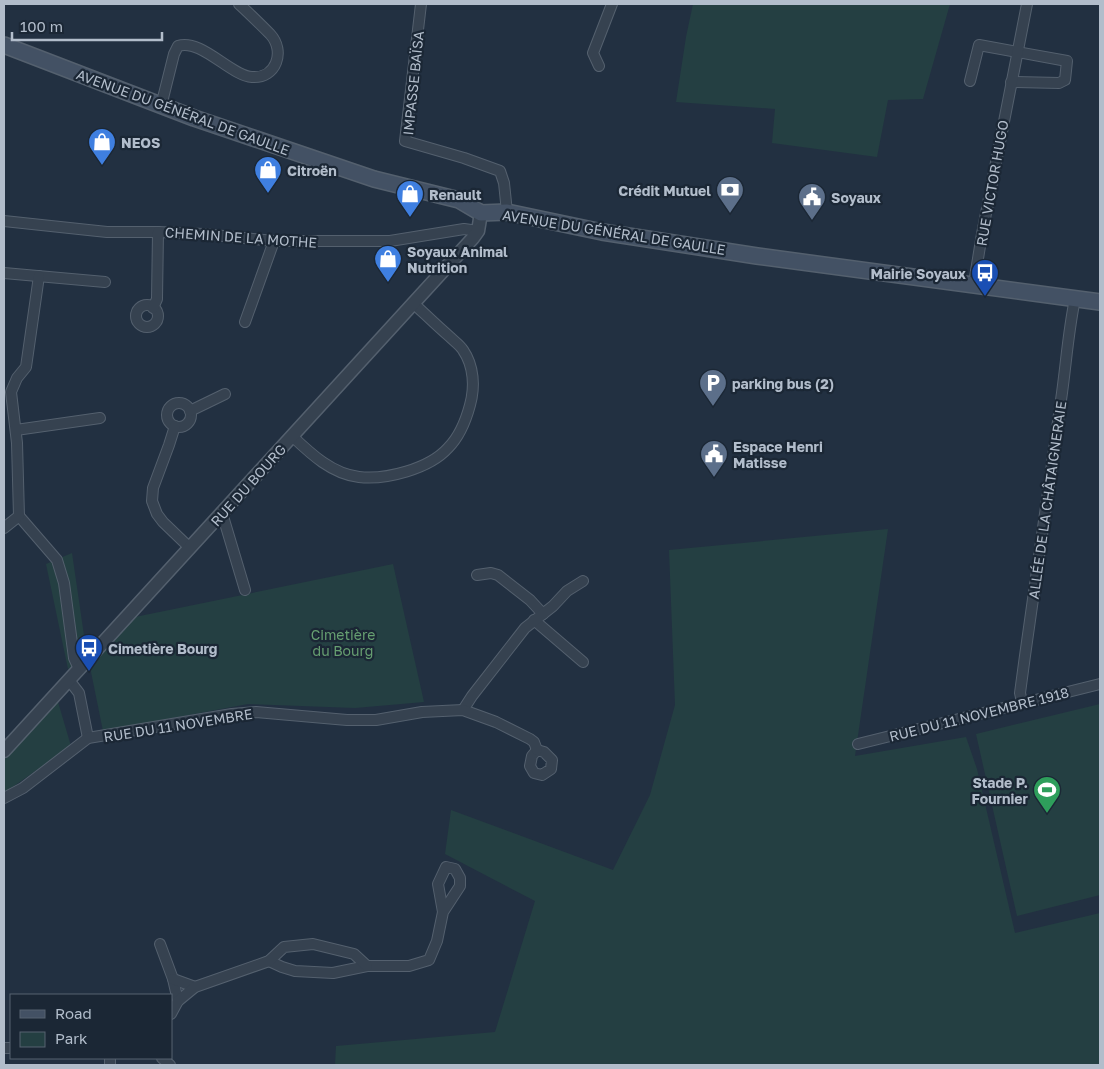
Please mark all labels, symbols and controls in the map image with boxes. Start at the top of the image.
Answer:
scale bar [12,10,162,42]
text: 100 m [20,17,63,35]
street label: IMPASSE BAÏSA [399,29,427,136]
street label: AVENUE DU GÉNÉRAL DE GAULLE [74,65,292,159]
street label: RUE VICTOR HUGO [973,119,1011,247]
shop icon: NEOS [87,127,117,166]
place label: NEOS [121,134,160,151]
shop icon: Citroën [253,155,283,194]
place label: Citroën [287,162,337,179]
bank icon: Crédit Mutuel [715,175,745,214]
shop icon: Renault [395,179,425,218]
place label: Crédit Mutuel [618,182,711,199]
public building icon: Soyaux [797,182,827,221]
place label: Renault [429,186,482,203]
place label: Soyaux [831,189,881,206]
street label: AVENUE DU GÉNÉRAL DE GAULLE [501,206,727,258]
street label: CHEMIN DE LA MOTHE [164,223,318,251]
place label: Soyaux Animal Nutrition [407,243,508,276]
shop icon: Soyaux Animal Nutrition [373,244,403,283]
bus stop icon: Mairie Soyaux [970,258,1000,297]
place label: Mairie Soyaux [871,265,966,282]
parking icon: parking bus (2) [698,368,728,407]
place label: parking bus (2) [732,375,834,392]
street label: ALLÉE DE LA CHÂTAIGNERAIE [1025,400,1069,600]
place label: Espace Henri Matisse [733,438,823,471]
public building icon: Espace Henri Matisse [699,439,729,478]
street label: RUE DU BOURG [207,440,289,529]
park label: Cimetière du Bourg [311,626,375,659]
bus stop icon: Cimetière Bourg [74,633,104,672]
place label: Cimetière Bourg [108,640,217,657]
street label: RUE DU 11 NOVEMBRE 1918 [887,683,1071,745]
street label: RUE DU 11 NOVEMBRE [102,705,254,745]
place label: Stade P. Fournier [972,774,1029,807]
sports icon: Stade P. Fournier [1032,775,1062,814]
legend [10,994,172,1059]
text: Road [55,1004,92,1022]
text: Park [55,1029,88,1047]

